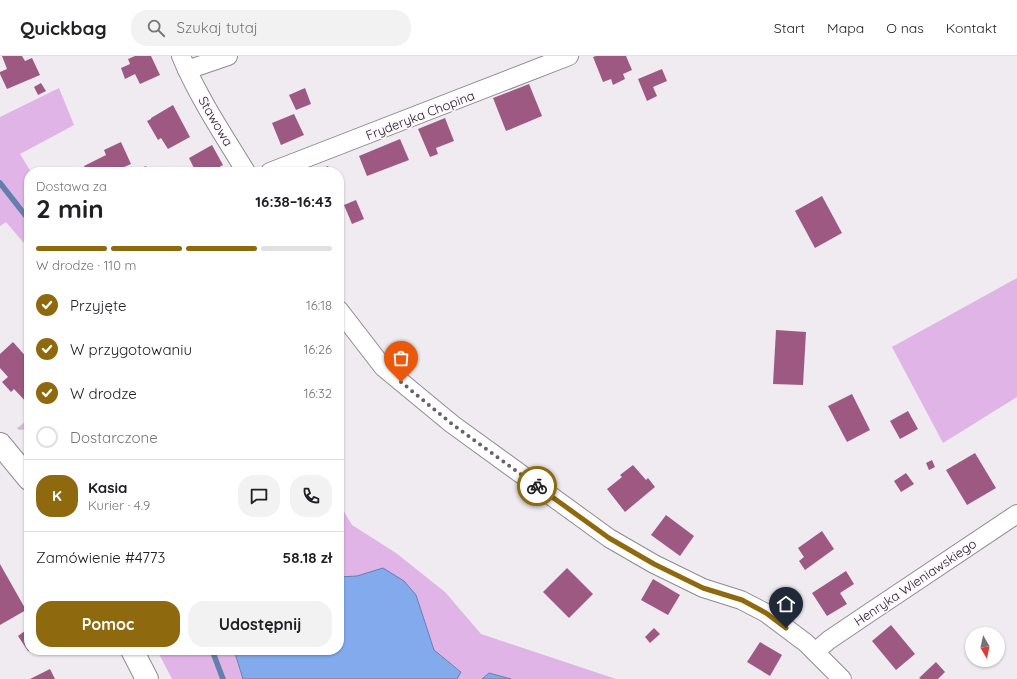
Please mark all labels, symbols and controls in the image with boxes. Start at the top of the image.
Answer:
search box [131,10,411,46]
text: Quickbag [20,16,107,40]
icon: search [145,17,167,39]
text: Szukaj tutaj [177,18,258,37]
text: Start [774,19,805,37]
text: Mapa [827,19,864,37]
text: O nas [886,19,924,37]
text: Kontakt [946,19,997,37]
street label: Fryderyka Chopina [363,87,477,143]
street label: Stawowa [195,93,237,149]
text: Dostawa za [36,178,107,194]
text: 2 min [36,192,104,225]
text: 16:38–16:43 [255,192,332,211]
text: W drodze · 110 m [36,257,136,273]
icon: check [36,294,58,316]
text: Przyjęte [70,296,126,315]
text: 16:18 [306,297,332,313]
icon: check [36,338,58,360]
text: W przygotowaniu [70,340,192,359]
text: 16:26 [304,341,332,357]
pin [384,341,418,382]
icon: bag [390,347,412,369]
icon: check [36,382,58,404]
text: W drodze [70,384,137,403]
text: 16:32 [304,385,332,401]
text: Dostarczone [70,428,158,447]
courier [517,466,557,506]
button: chat [238,475,280,517]
button: phone [290,475,332,517]
icon: bike [526,475,548,497]
text: Kasia [88,478,127,497]
text: K [52,486,62,505]
text: Kurier · 4.9 [88,497,150,513]
street label: Henryka Wieniawskiego [851,535,979,629]
text: Zamówienie #4773 [36,548,165,567]
text: 58.18 zł [283,548,332,567]
pin [769,587,803,628]
icon: home [775,593,797,615]
button: Pomoc [36,601,180,647]
button: Udostępnij [188,601,332,647]
north arrow [965,627,1005,667]
map controls [965,627,1005,667]

